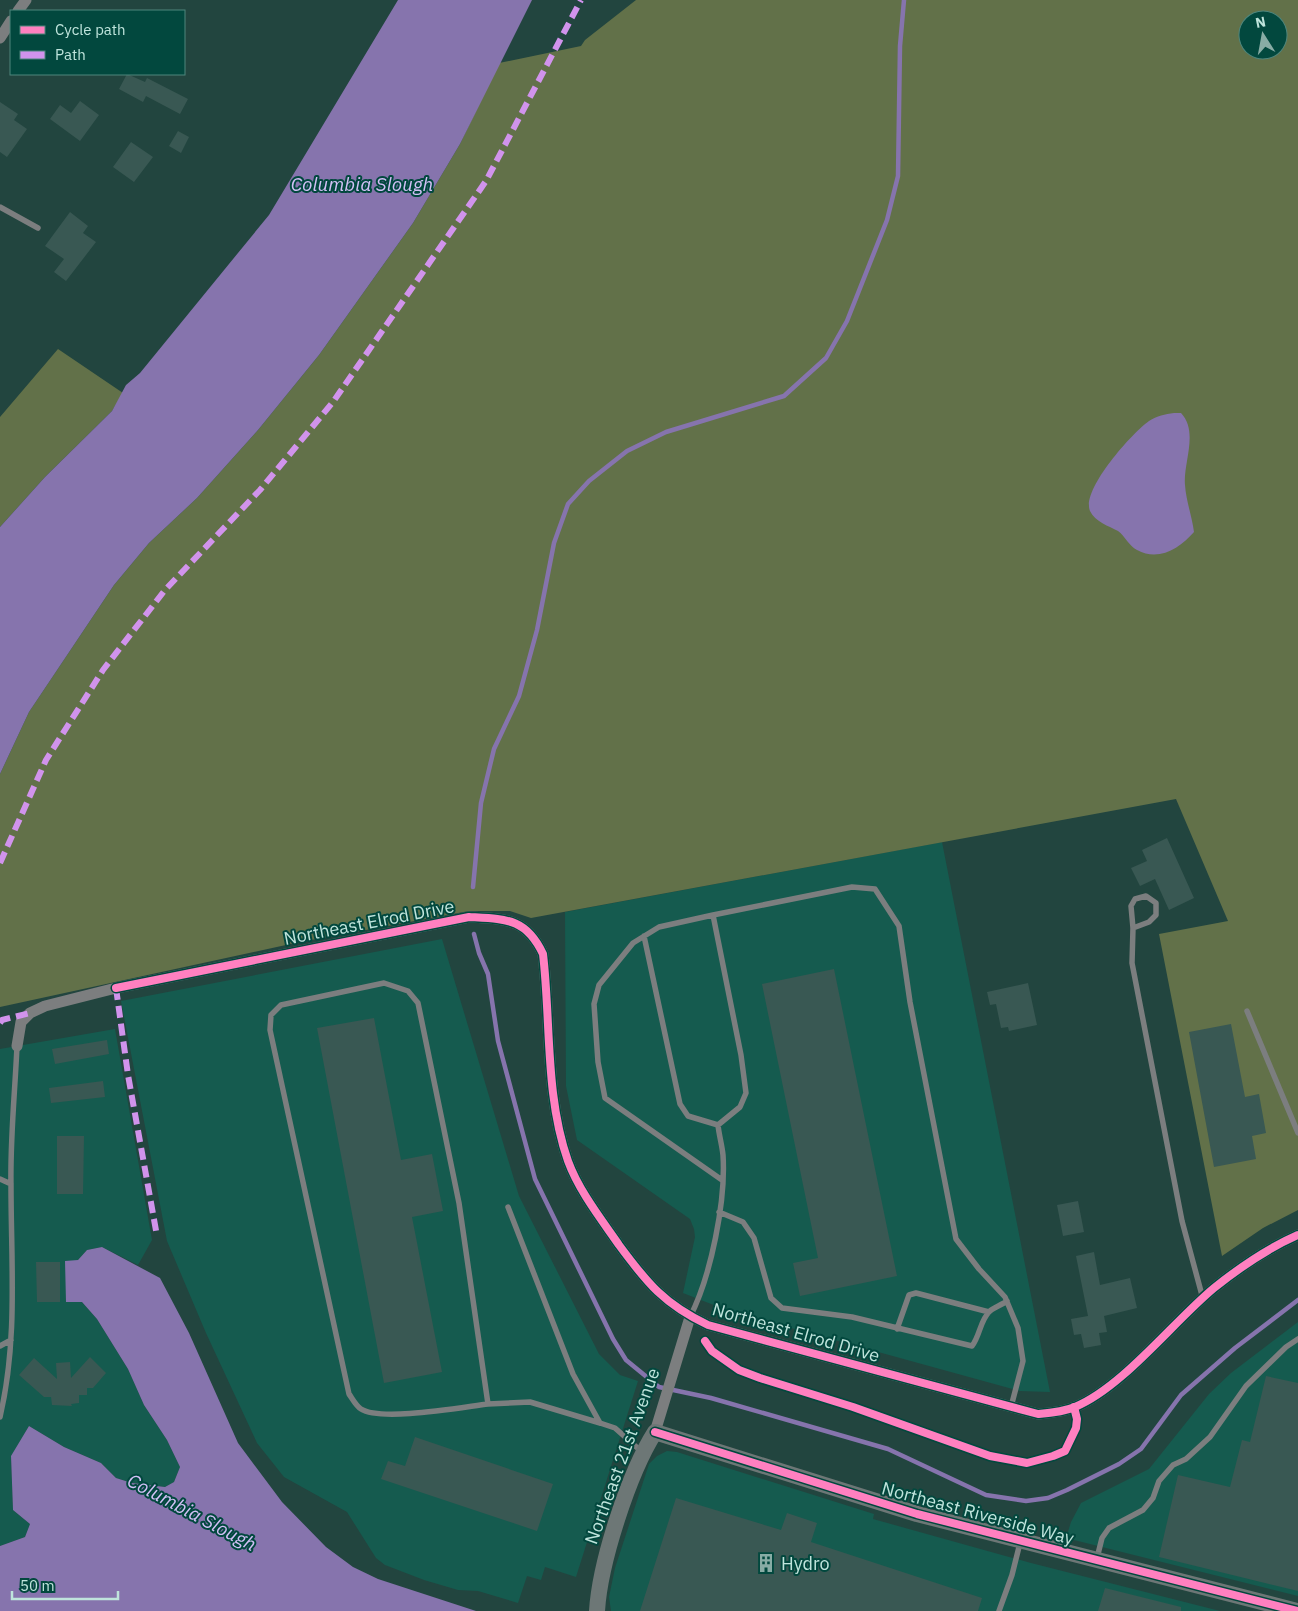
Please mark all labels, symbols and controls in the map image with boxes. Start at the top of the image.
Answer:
legend [10,10,185,75]
north arrow [1238,10,1288,60]
text: N [1254,12,1267,32]
text: Cycle path [55,20,126,39]
text: Path [55,45,86,64]
water label: Columbia Slough [291,172,433,196]
street label: Northeast Elrod Drive [282,894,456,950]
street label: Northeast Elrod Drive [710,1297,883,1367]
street label: Northeast 21st Avenue [579,1365,665,1547]
water label: Columbia Slough [123,1468,261,1556]
street label: Northeast Riverside Way [879,1476,1077,1550]
building icon: Hydro [755,1552,777,1574]
place label: Hydro [781,1552,830,1575]
scale bar [12,1568,119,1600]
text: 50 m [20,1576,55,1595]

